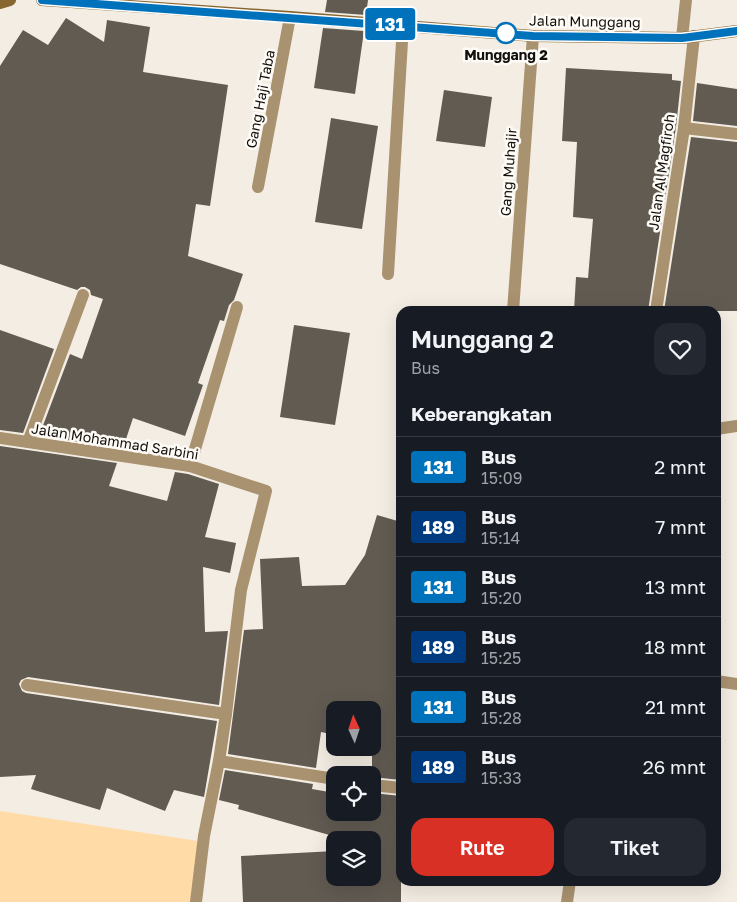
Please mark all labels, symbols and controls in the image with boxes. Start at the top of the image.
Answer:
line badge: 131 [361,8,419,40]
street label: Jalan Munggang [529,12,641,30]
text: 131 [375,13,405,35]
marker: Munggang 2 [495,22,517,44]
place label: Munggang 2 [464,46,548,63]
street label: Gang Haji Taba [242,48,278,150]
street label: Jalan Al Magfiroh [644,113,678,231]
street label: Gang Muhajir [496,127,520,217]
button: heart [654,323,706,375]
text: Munggang 2 [411,324,554,353]
text: Bus [411,358,440,378]
text: Keberangkatan [411,402,552,425]
street label: Jalan Mohammad Sarbini [30,419,200,463]
text: Bus [481,445,516,468]
text: 2 mnt [654,455,706,478]
text: 131 [424,456,453,478]
text: 15:09 [481,468,522,488]
text: Bus [481,505,516,528]
text: 7 mnt [655,515,706,538]
text: 189 [422,516,455,538]
text: 15:14 [481,528,520,548]
text: Bus [481,565,516,588]
text: 13 mnt [645,575,706,598]
text: 131 [424,576,453,598]
text: 15:20 [481,588,522,608]
text: Bus [481,625,516,648]
text: 18 mnt [645,635,706,658]
text: 189 [422,636,455,658]
text: 15:25 [481,648,521,668]
text: Bus [481,685,516,708]
text: 21 mnt [645,695,706,718]
text: 131 [424,696,453,718]
north arrow [326,701,381,756]
map controls [326,701,381,886]
text: 15:28 [481,708,522,728]
text: Bus [481,745,516,768]
text: 26 mnt [643,755,706,778]
text: 189 [422,756,455,778]
button: locate [326,766,381,821]
text: 15:33 [481,768,522,788]
button: Rute [411,818,554,876]
button: Tiket [564,818,706,876]
button: layers [326,831,381,886]

